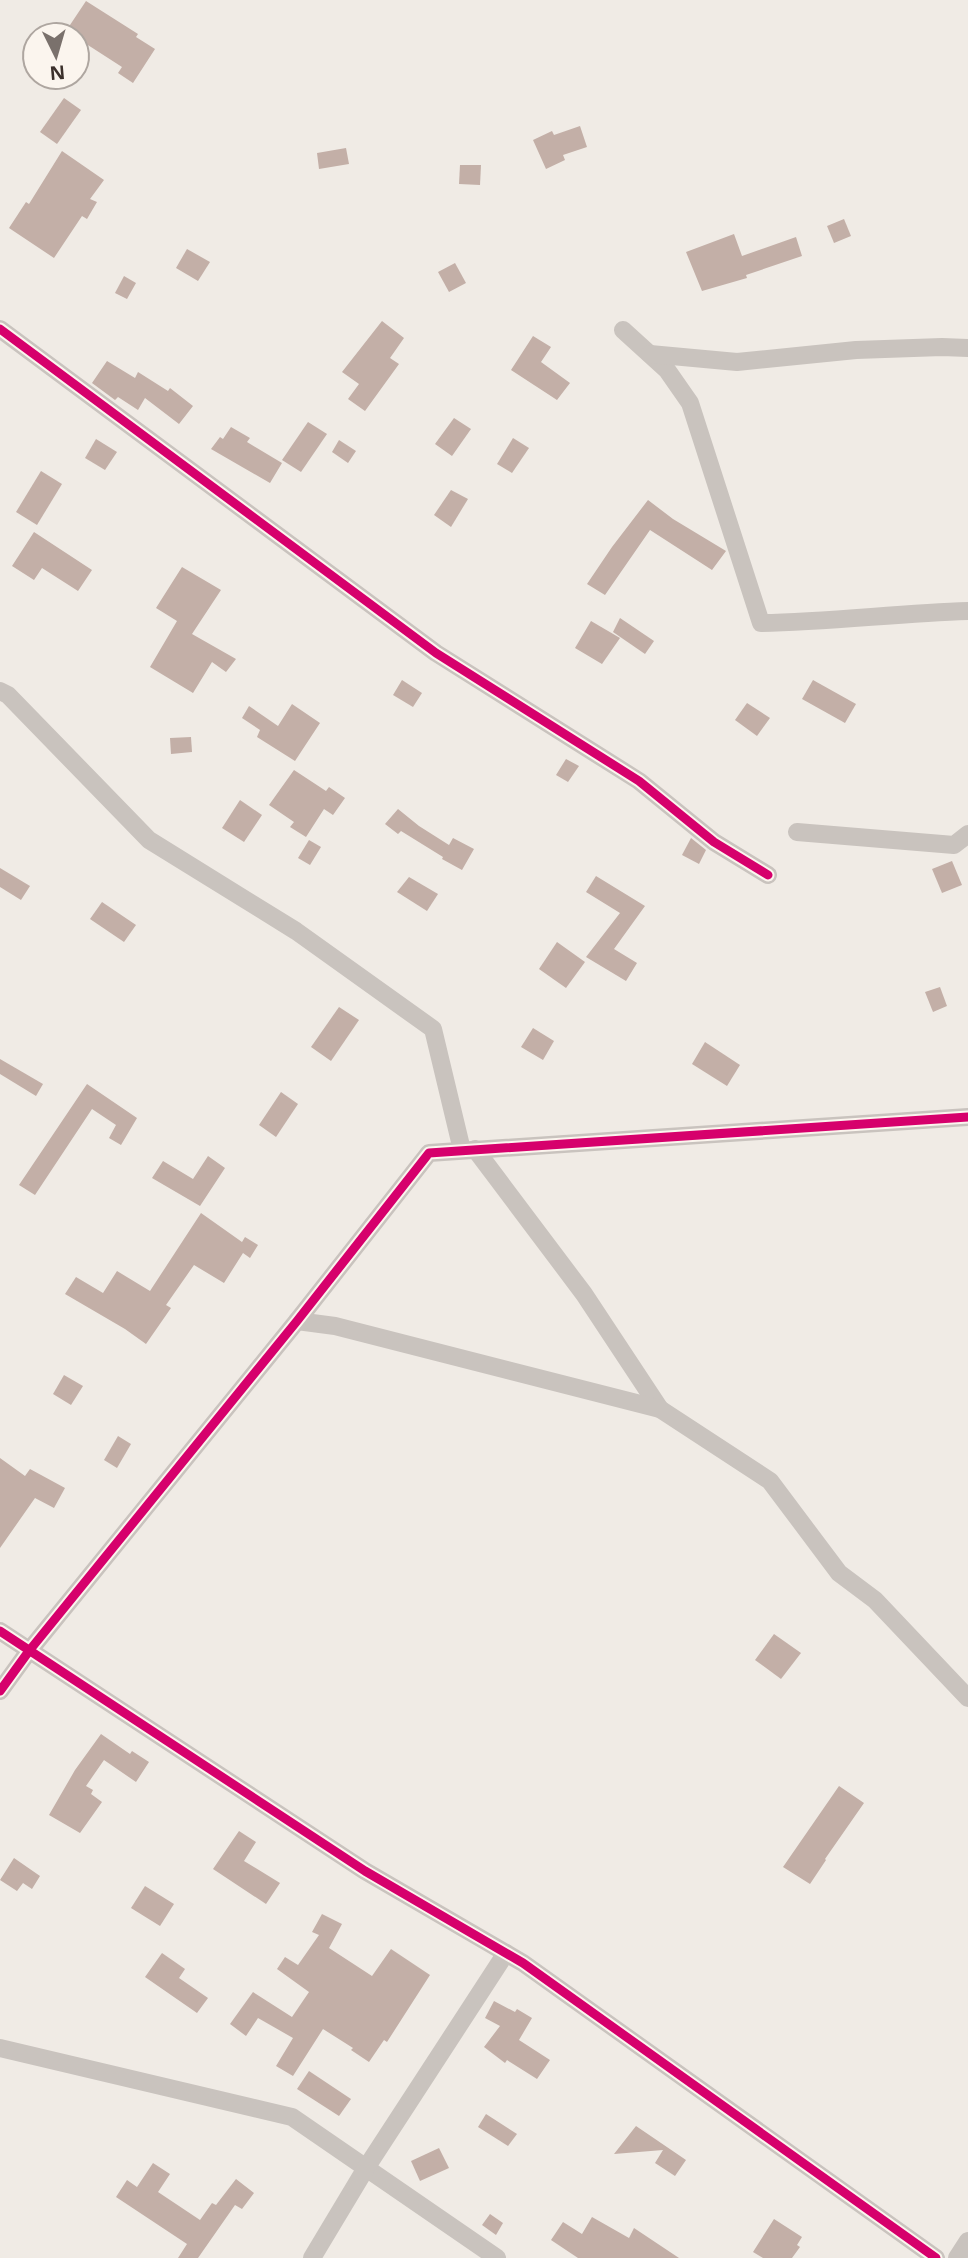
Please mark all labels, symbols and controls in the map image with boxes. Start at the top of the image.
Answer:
north arrow [21,21,91,91]
text: N [49,59,66,87]

